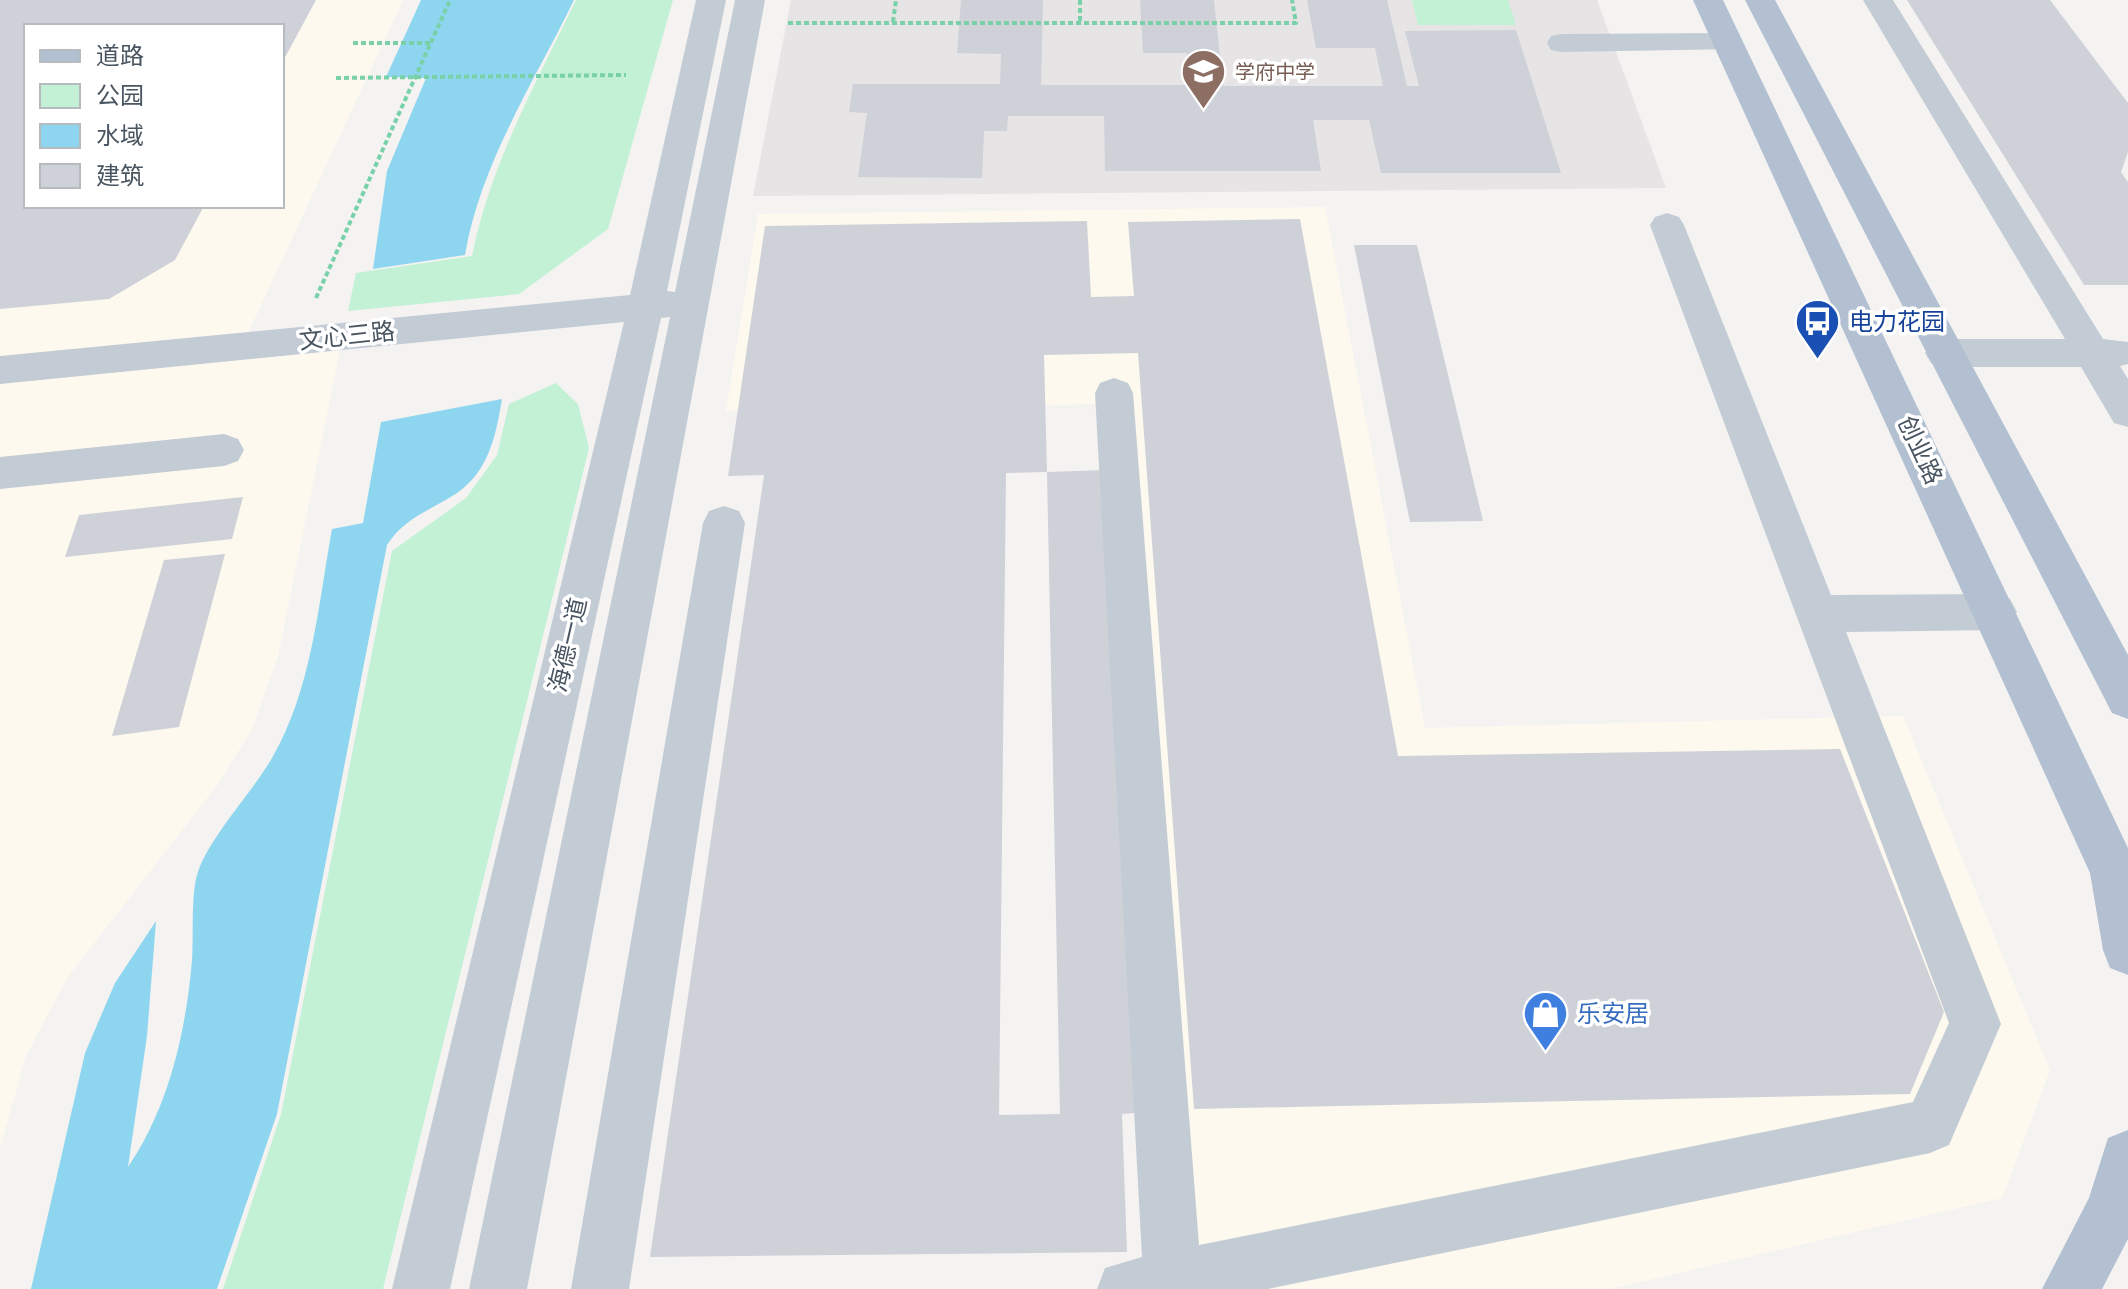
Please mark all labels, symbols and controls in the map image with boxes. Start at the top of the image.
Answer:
legend [24,24,284,208]
text: 道路 [96,42,144,69]
school or university icon: 学府中学 [1180,48,1228,111]
place label: 学府中学 [1235,60,1315,83]
text: 公园 [96,82,144,109]
text: 水域 [96,122,144,149]
text: 建筑 [96,162,144,189]
bus stop icon: 电力花园 [1794,298,1842,361]
place label: 电力花园 [1849,308,1945,335]
street label: 文心三路 [298,317,396,354]
street label: 创业路 [1893,411,1948,488]
street label: 海德一道 [544,595,591,695]
shop icon: 乐安居 [1522,990,1570,1053]
place label: 乐安居 [1577,1000,1649,1027]

